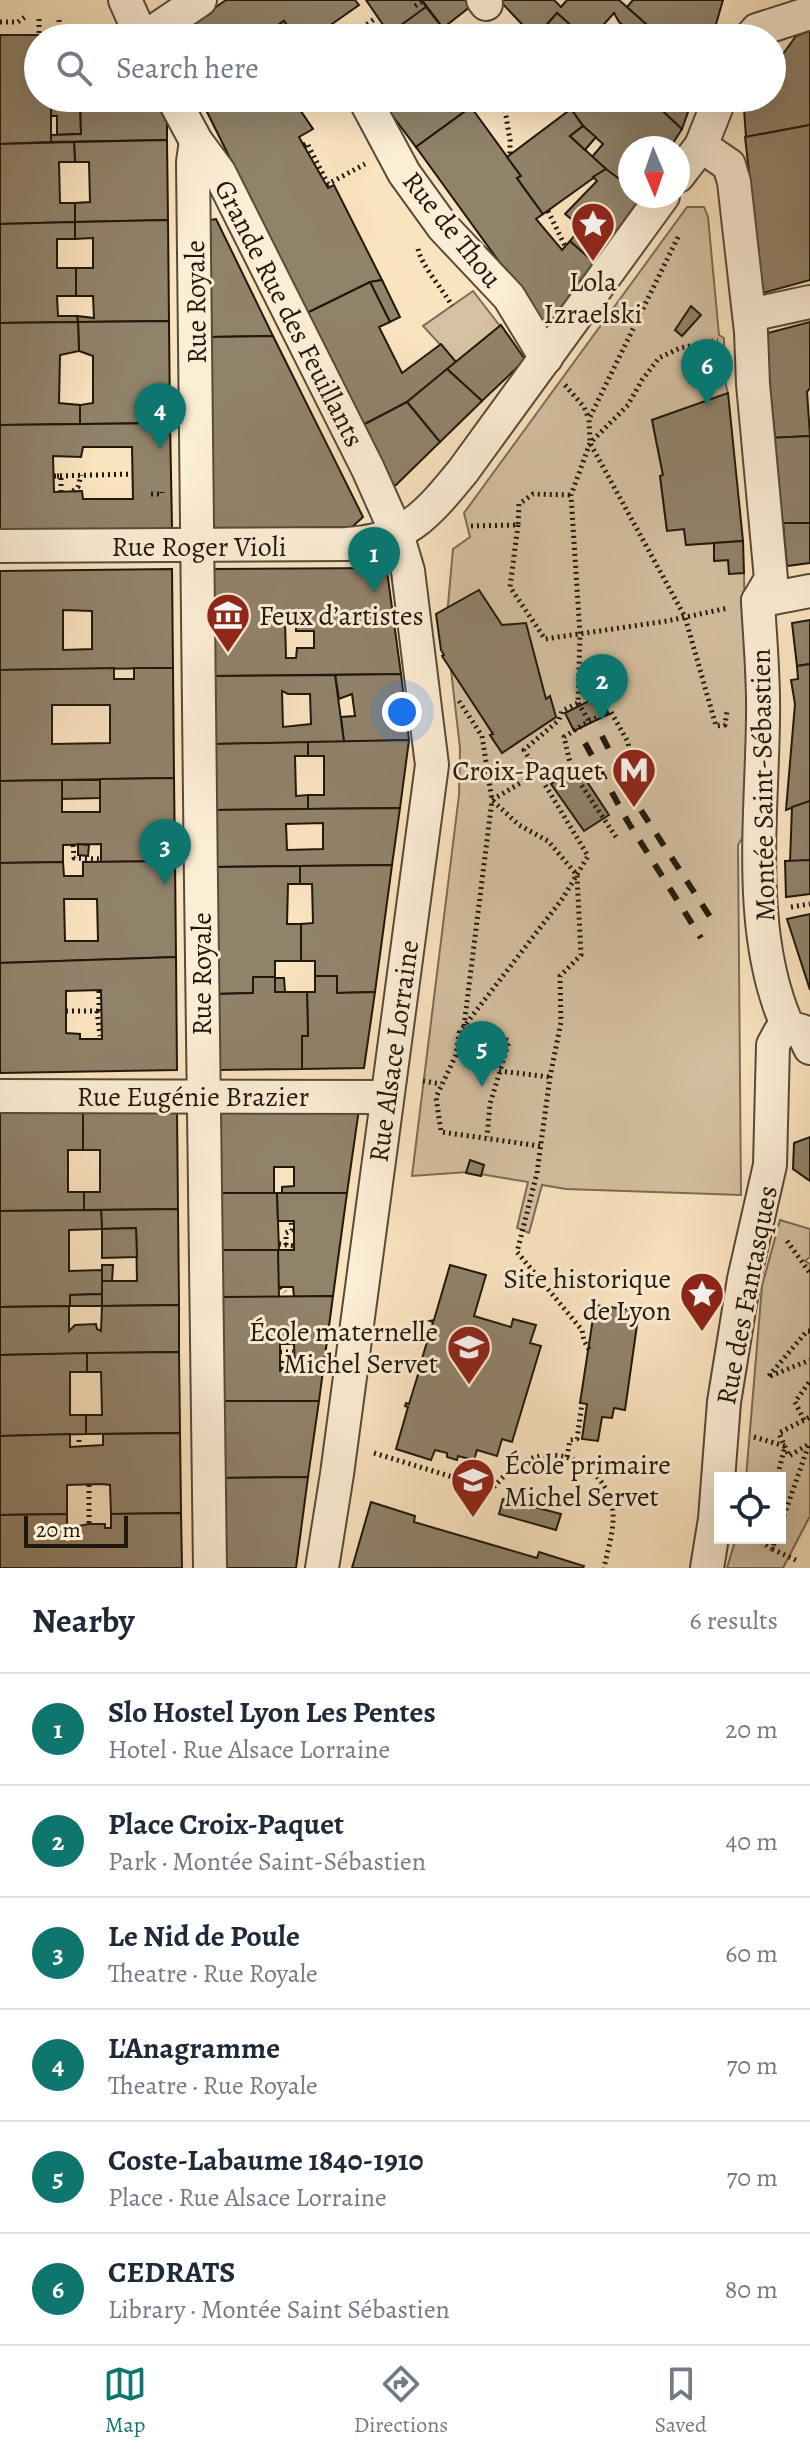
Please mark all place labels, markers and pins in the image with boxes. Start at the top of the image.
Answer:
place icon: Lola Izraelski [569,200,617,263]
place label: Lola Izraelski [544,263,642,333]
pin: 6 [681,339,733,405]
pin: 4 [134,383,186,449]
pin: 1 [348,527,400,593]
museum icon: Feux d’artistes [204,591,252,654]
place label: Feux d’artistes [259,597,424,635]
pin: 2 [576,654,628,720]
metro station icon: Croix-Paquet [610,746,658,809]
place label: Croix-Paquet [452,752,603,790]
pin: 3 [139,819,191,885]
pin: 5 [456,1021,508,1087]
place label: Site historique de Lyon [503,1260,671,1330]
place icon: Site historique de Lyon [678,1270,726,1333]
place label: École maternelle Michel Servet [249,1313,438,1383]
school or university icon: École maternelle Michel Servet [445,1323,493,1386]
place label: École primaire Michel Servet [504,1446,671,1516]
school or university icon: École primaire Michel Servet [449,1456,497,1519]

